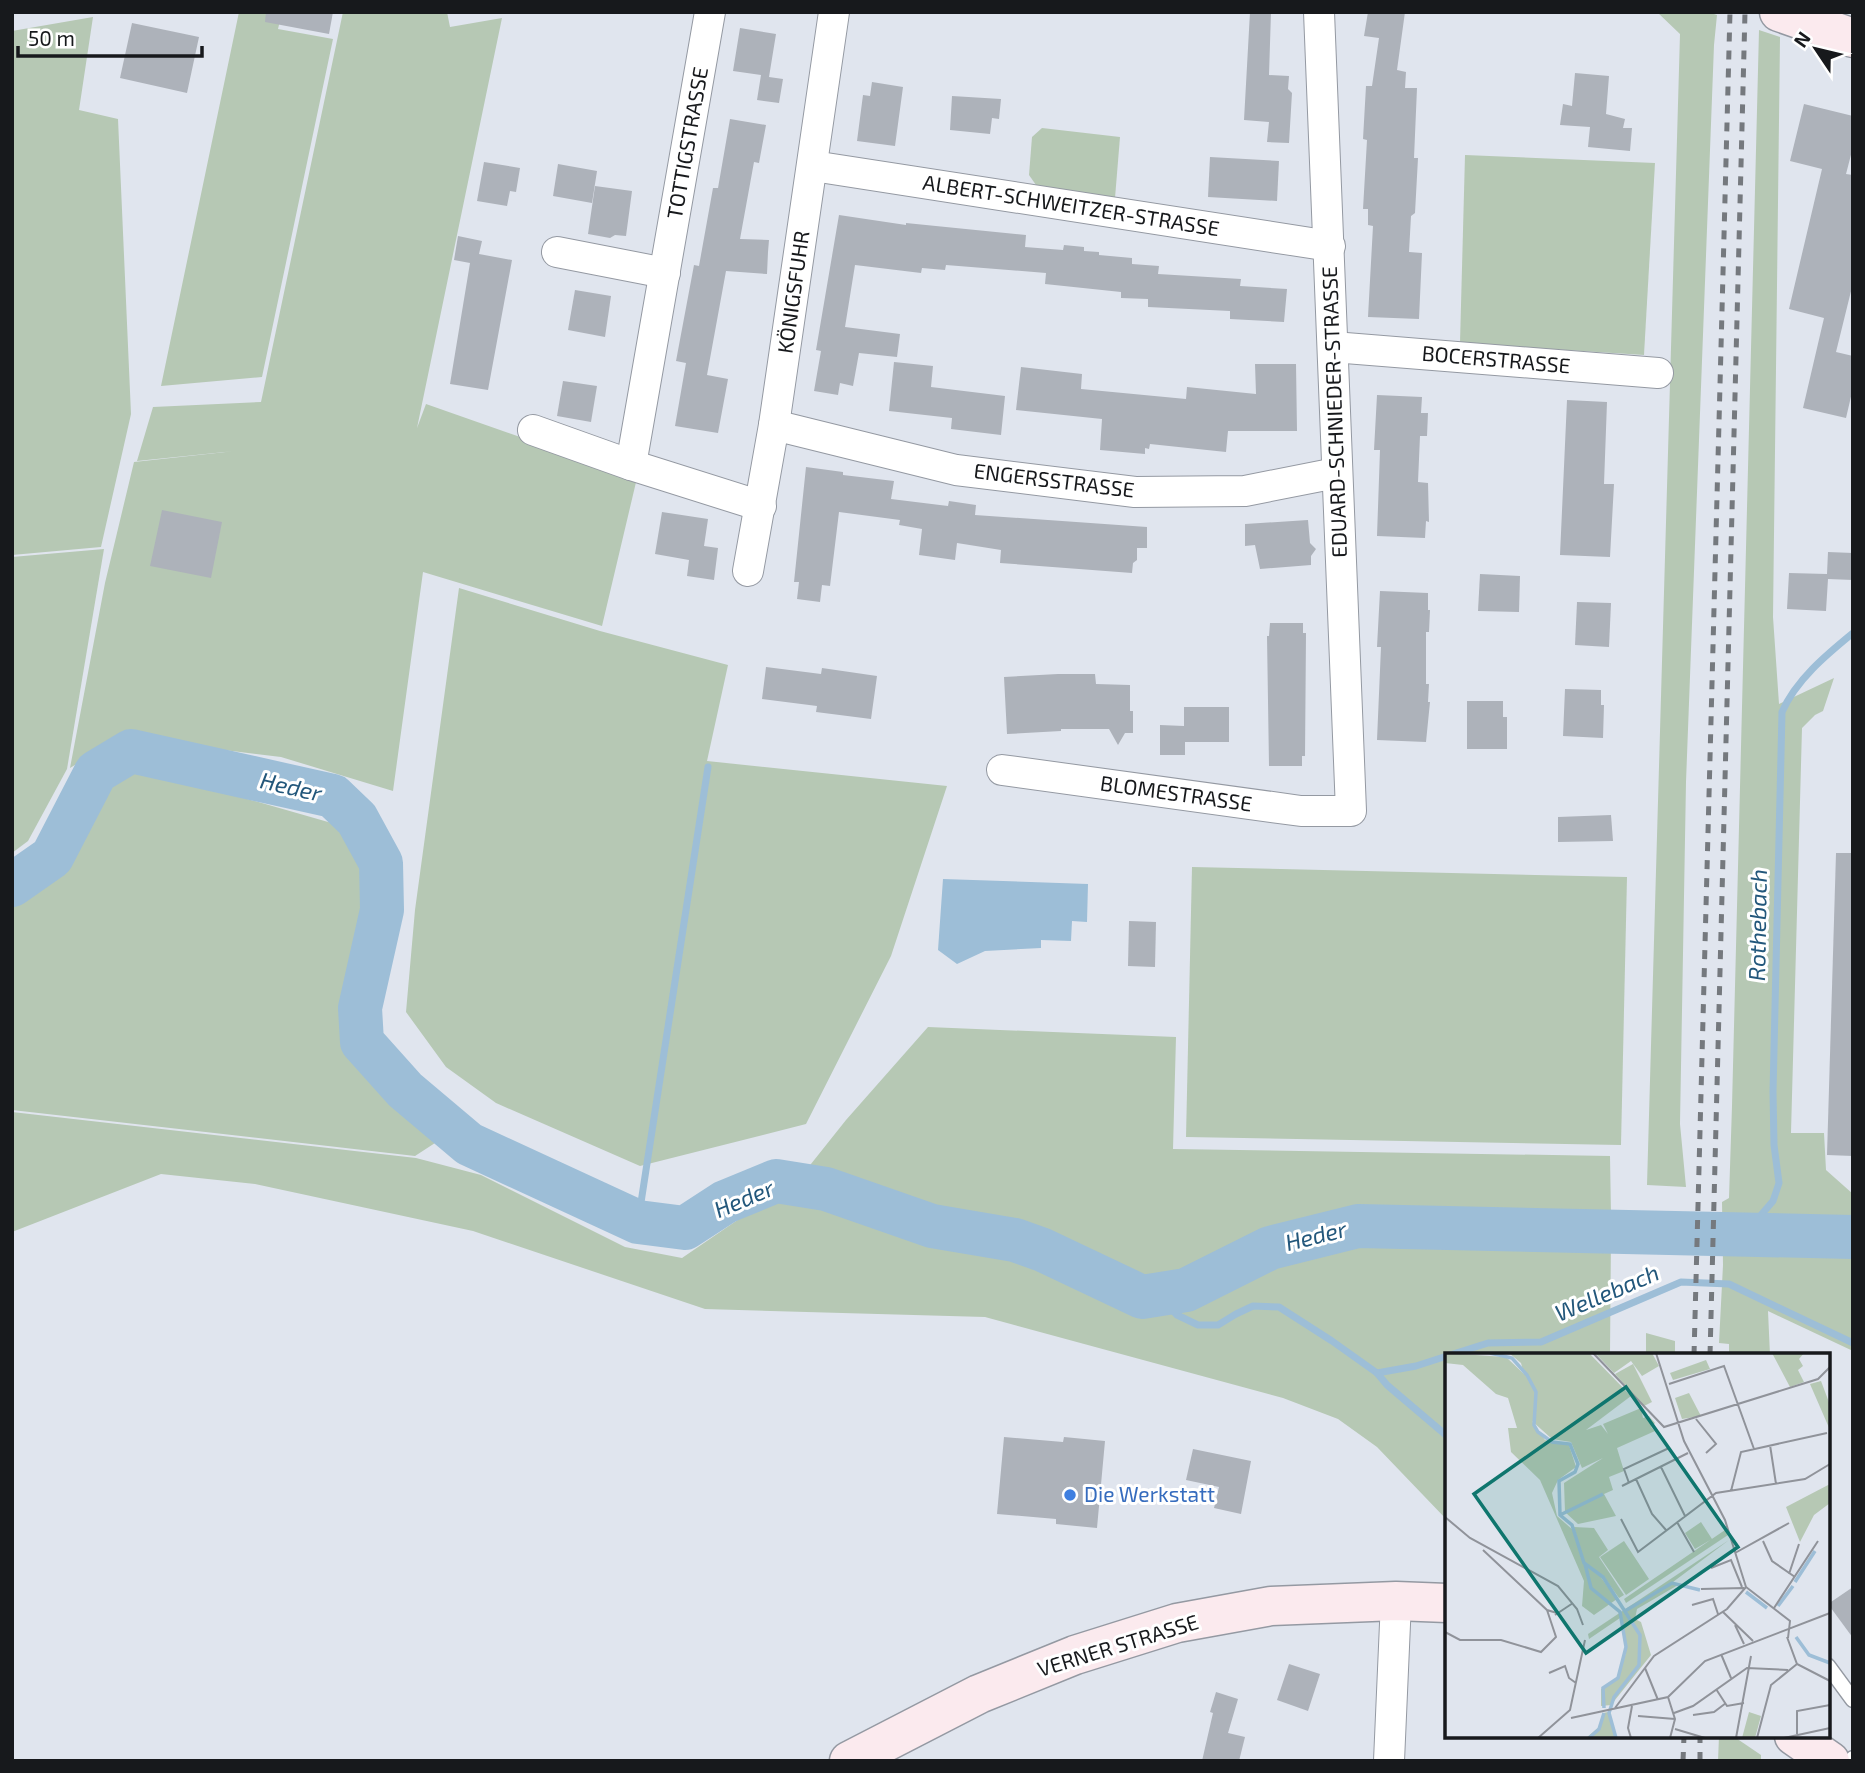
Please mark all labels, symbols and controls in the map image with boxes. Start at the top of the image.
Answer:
scale bar [18,14,201,58]
north arrow [1781,14,1851,84]
text: 50 m [28,25,75,50]
text: N [1788,27,1815,51]
street label: TOTTIGSTRASSE [661,65,712,221]
street label: ALBERT-SCHWEITZER-STRASSE [921,169,1221,240]
street label: KÖNIGSFUHR [772,229,813,355]
street label: EDUARD-SCHNIEDER-STRASSE [1316,266,1351,558]
street label: BOCERSTRASSE [1421,340,1571,377]
street label: ENGERSSTRASSE [972,457,1136,502]
water label: Heder [258,765,326,807]
street label: BLOMESTRASSE [1099,769,1254,816]
water label: Rothebach [1742,869,1772,981]
water label: Heder [709,1173,779,1223]
water label: Heder [1282,1214,1350,1256]
water label: Wellebach [1550,1258,1663,1327]
inset map [1445,1353,1830,1738]
place label: Die Werkstatt [1084,1481,1215,1506]
marker: Die Werkstatt [1062,1487,1078,1503]
street label: VERNER STRASSE [1034,1608,1201,1681]

